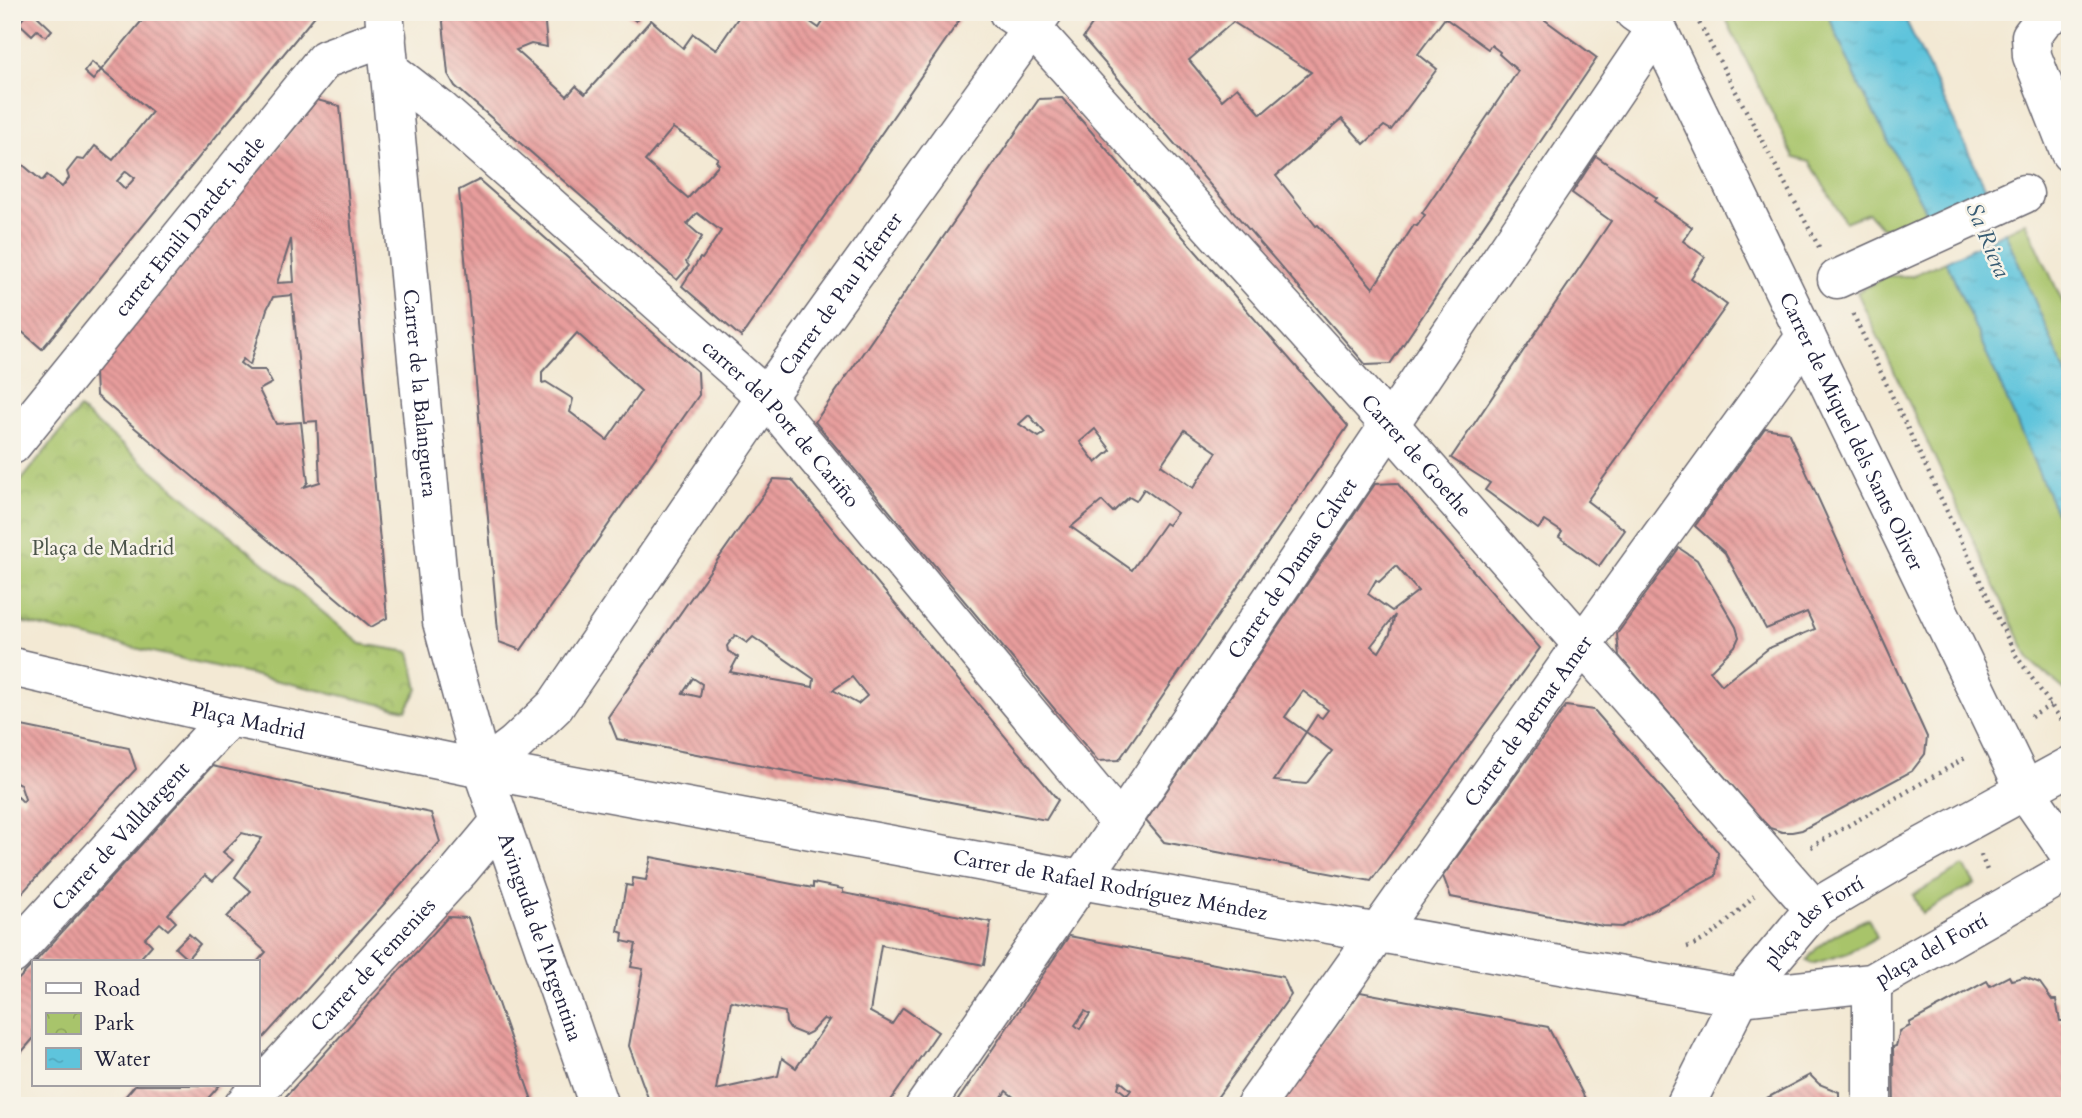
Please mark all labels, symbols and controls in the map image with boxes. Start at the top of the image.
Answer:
street label: carrer Emili Darder, batle [107,129,272,323]
water label: Sa Riera [1958,198,2018,282]
street label: Carrer de Pau Piferrer [772,206,909,381]
street label: Carrer de la Balanguera [396,288,445,499]
street label: Carrer de Miquel dels Sants Oliver [1772,288,1931,576]
street label: carrer del Port de Cariño [696,333,866,514]
street label: Carrer de Goethe [1354,388,1479,523]
street label: Carrer de Damas Calvet [1221,472,1364,665]
park label: Plaça de Madrid [32,534,174,563]
street label: Carrer de Bernat Amer [1457,629,1599,813]
street label: Plaça Madrid [188,694,308,747]
street label: Carrer de Valldargent [45,755,196,917]
street label: Avinguda de l'Argentina [491,829,590,1045]
street label: Carrer de Rafael Rodríguez Méndez [951,842,1271,928]
street label: plaça des Fortí [1757,868,1869,973]
street label: Carrer de Femenies [304,891,442,1038]
street label: plaça del Fortí [1870,906,1993,993]
legend [32,960,259,1086]
text: Road [94,975,140,1004]
text: Park [94,1009,135,1038]
text: Water [93,1045,150,1074]

